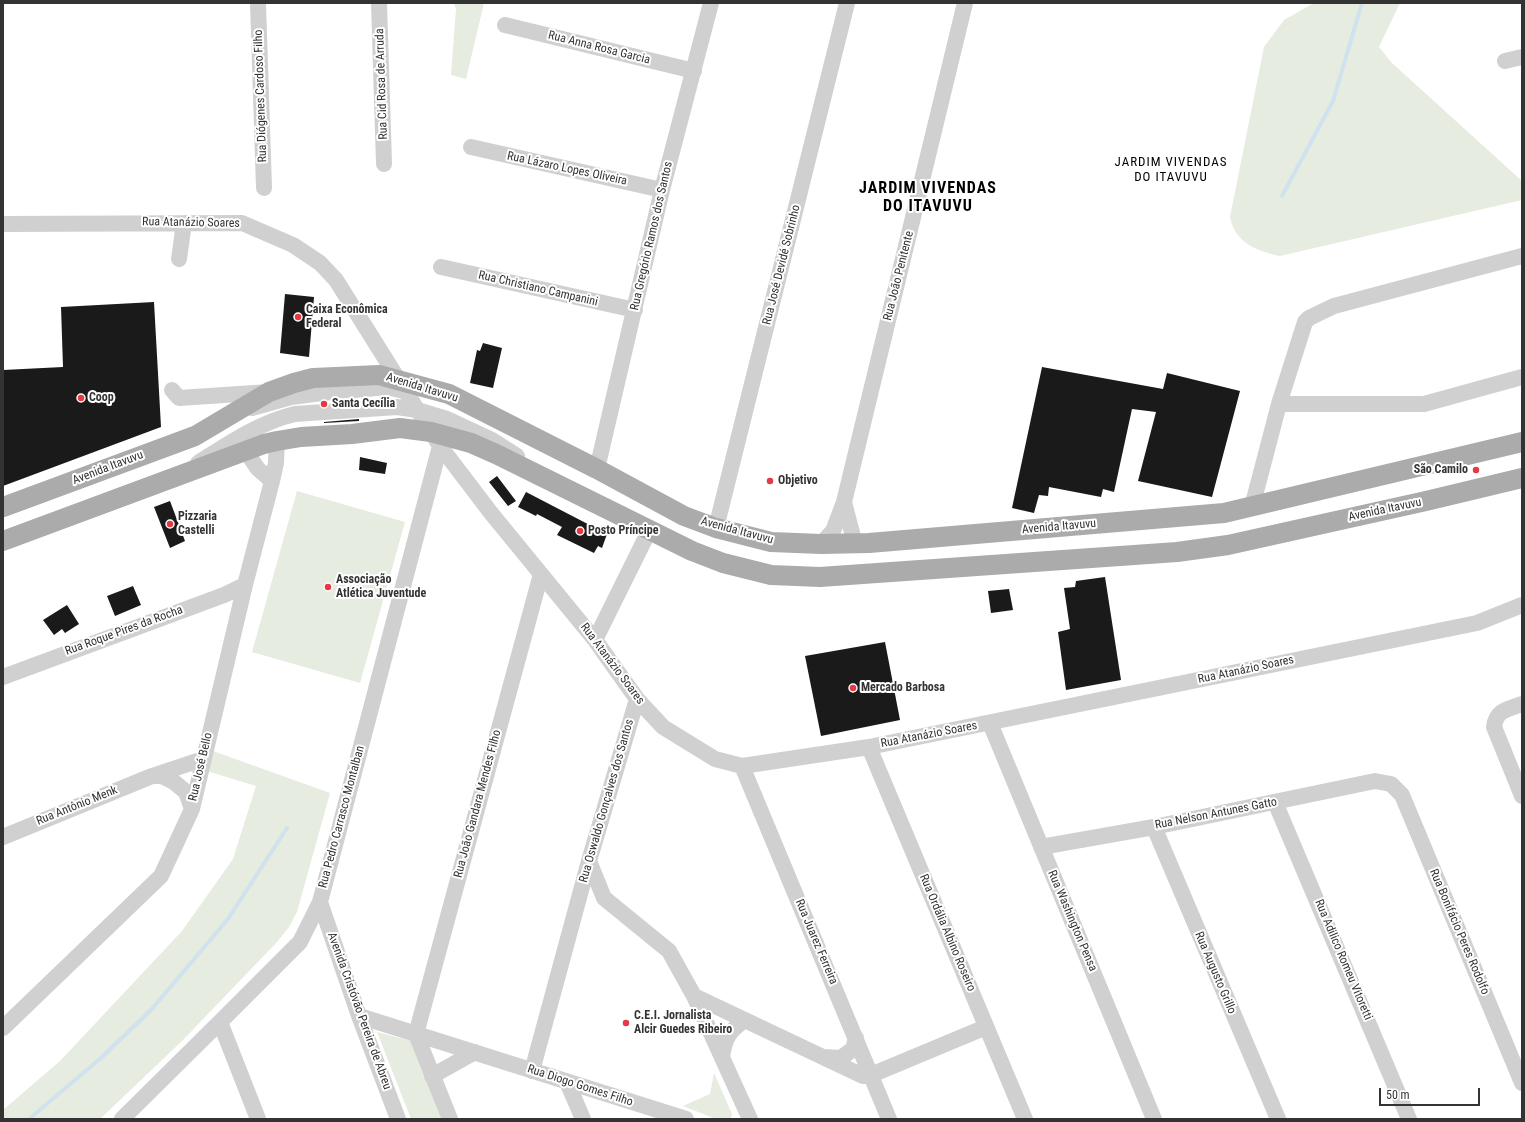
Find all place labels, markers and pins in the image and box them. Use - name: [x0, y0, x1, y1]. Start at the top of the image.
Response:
- place label: Caixa Econômica Federal: [306, 303, 388, 331]
- marker: Caixa Econômica Federal: [293, 312, 303, 322]
- place label: Coop: [89, 391, 114, 405]
- marker: Coop: [76, 393, 86, 403]
- place label: Santa Cecília: [332, 397, 395, 411]
- marker: Santa Cecília: [319, 399, 329, 409]
- place label: São Camilo: [1414, 463, 1468, 477]
- marker: São Camilo: [1471, 465, 1481, 475]
- place label: Objetivo: [778, 474, 818, 488]
- marker: Objetivo: [765, 476, 775, 486]
- place label: Pizzaria Castelli: [178, 510, 217, 538]
- marker: Pizzaria Castelli: [165, 519, 175, 529]
- place label: Posto Príncipe: [588, 524, 658, 538]
- marker: Posto Príncipe: [575, 526, 585, 536]
- place label: Associação Atlética Juventude: [336, 573, 426, 601]
- marker: Associação Atlética Juventude: [323, 582, 333, 592]
- place label: Mercado Barbosa: [861, 681, 945, 695]
- marker: Mercado Barbosa: [848, 683, 858, 693]
- place label: C.E.I. Jornalista Alcir Guedes Ribeiro: [634, 1009, 732, 1037]
- marker: C.E.I. Jornalista Alcir Guedes Ribeiro: [621, 1018, 631, 1028]

